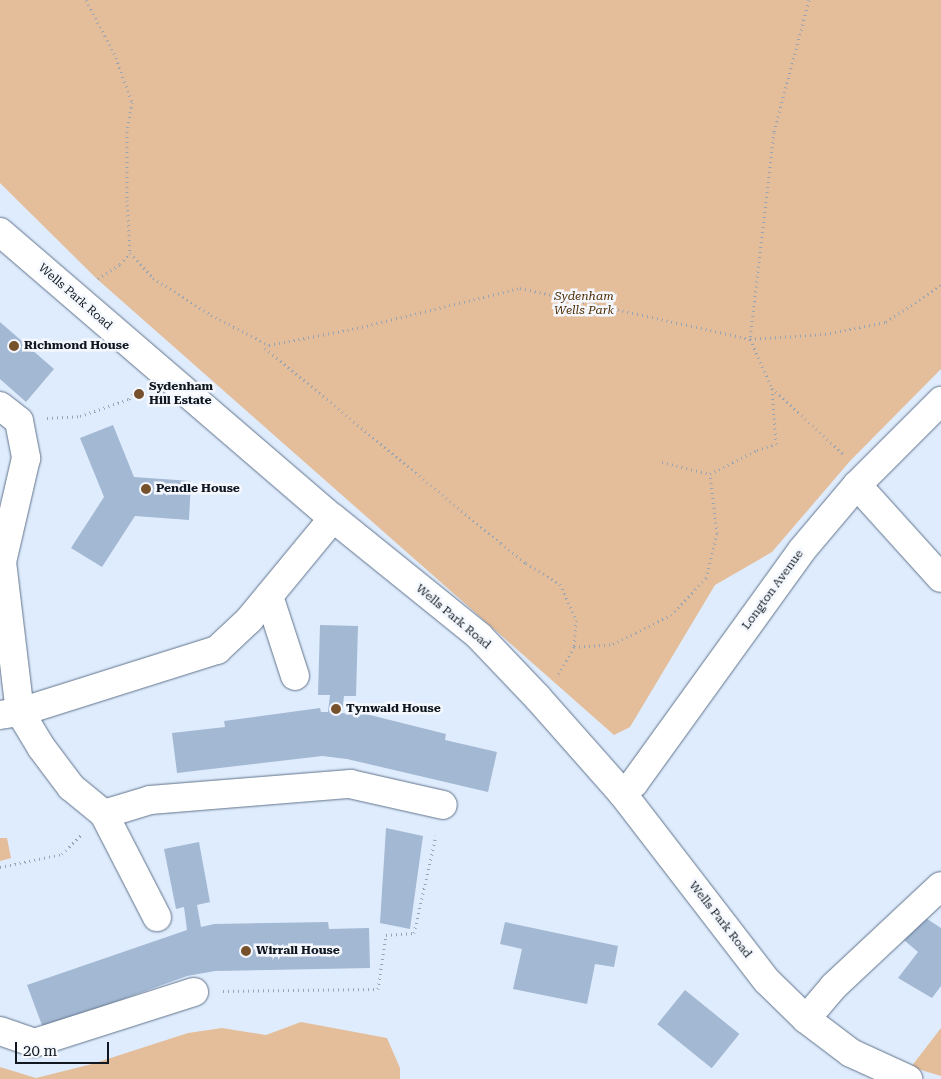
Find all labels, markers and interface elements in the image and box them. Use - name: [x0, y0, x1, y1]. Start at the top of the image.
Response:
- street label: Wells Park Road: [35, 261, 115, 333]
- park label: Sydenham Wells Park: [554, 290, 614, 318]
- place label: Richmond House: [24, 339, 129, 353]
- marker: Richmond House: [8, 340, 20, 352]
- place label: Sydenham Hill Estate: [149, 380, 213, 408]
- marker: Sydenham Hill Estate: [133, 388, 145, 400]
- place label: Pendle House: [156, 482, 240, 496]
- marker: Pendle House: [140, 483, 152, 495]
- street label: Longton Avenue: [739, 547, 807, 633]
- street label: Wells Park Road: [413, 582, 493, 652]
- place label: Tynwald House: [346, 702, 441, 716]
- marker: Tynwald House: [330, 703, 342, 715]
- street label: Wells Park Road: [686, 879, 754, 961]
- place label: Wirrall House: [256, 944, 340, 958]
- marker: Wirrall House: [240, 945, 252, 957]
- scale bar: [18, 1032, 111, 1064]
- text: 20 m: [23, 1042, 57, 1060]

